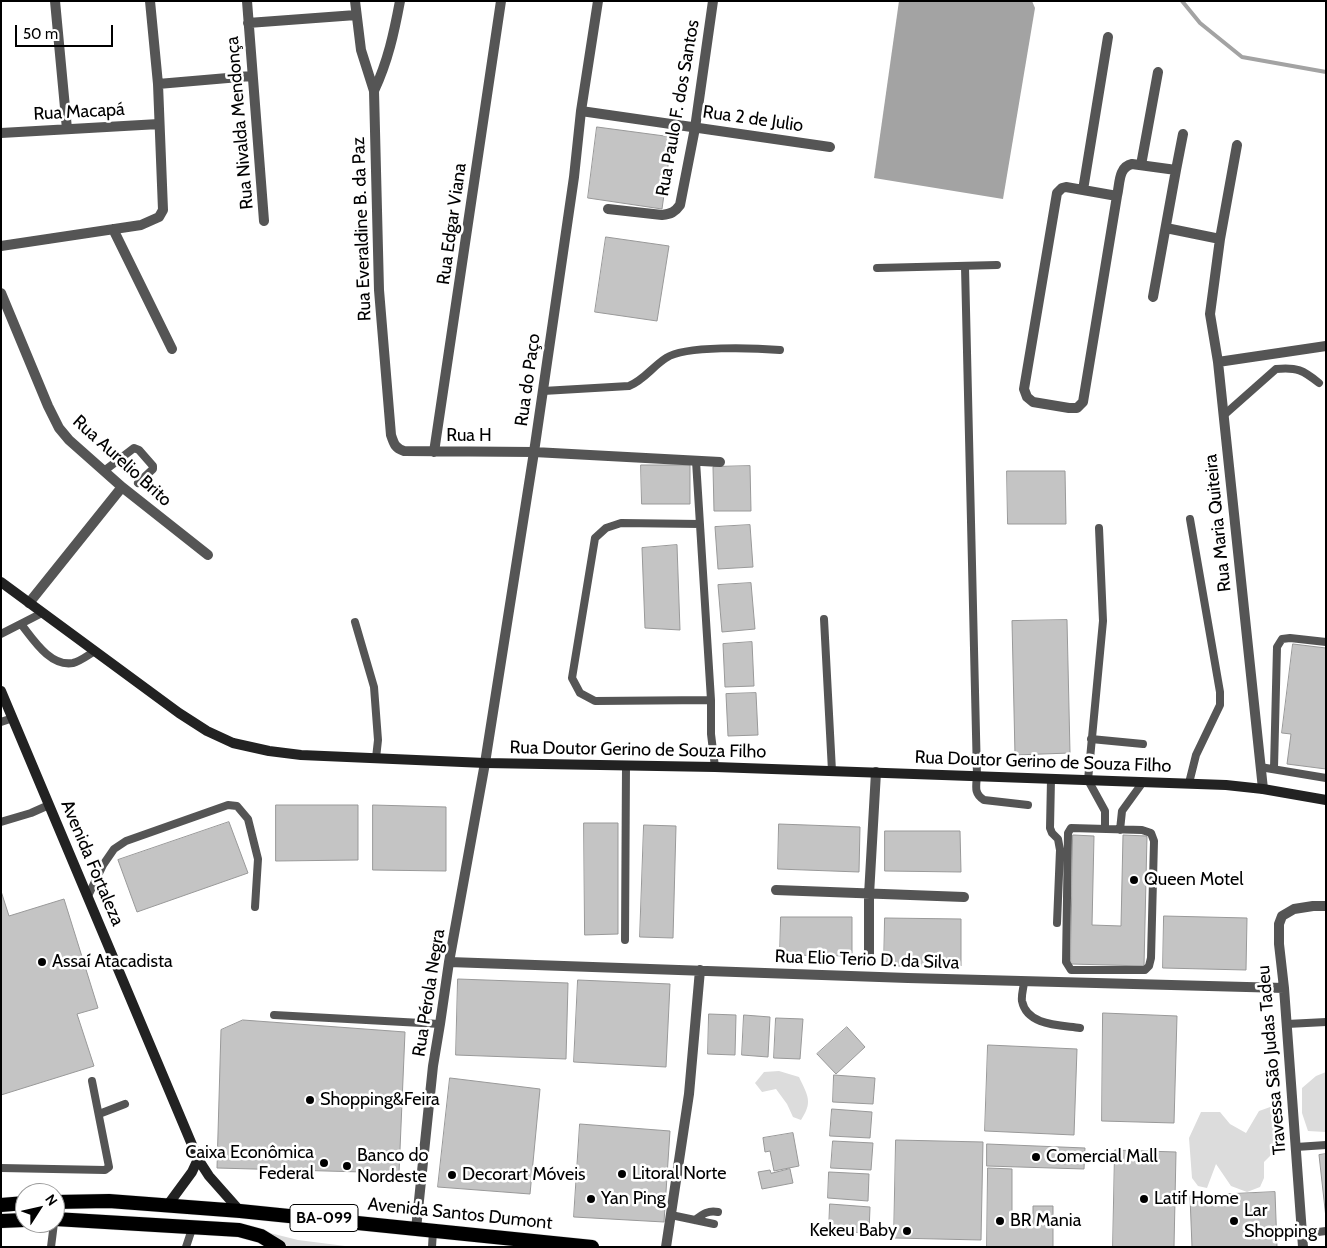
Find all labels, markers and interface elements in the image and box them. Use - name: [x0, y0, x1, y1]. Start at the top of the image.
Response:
- scale bar: [18, 15, 115, 47]
- street label: Rua Paulo F. dos Santos: [652, 18, 704, 198]
- text: 50 m: [23, 25, 58, 43]
- street label: Rua Nivalda Mendonça: [222, 36, 258, 210]
- street label: Rua Macapá: [33, 99, 125, 125]
- street label: Rua 2 de Julio: [701, 101, 805, 137]
- street label: Rua Everaldine B. da Paz: [348, 137, 376, 321]
- street label: Rua Edgar Viana: [433, 162, 471, 286]
- street label: Rua do Paço: [511, 332, 545, 428]
- street label: Rua Aurelio Brito: [68, 411, 176, 511]
- street label: Rua H: [446, 425, 492, 447]
- street label: Rua Maria Quiteira: [1200, 453, 1236, 593]
- street label: Rua Doutor Gerino de Souza Filho: [509, 737, 767, 763]
- street label: Rua Doutor Gerino de Souza Filho: [914, 747, 1172, 777]
- street label: Avenida Fortaleza: [56, 797, 128, 929]
- place label: Queen Motel: [1144, 869, 1243, 891]
- marker: Queen Motel: [1128, 874, 1140, 886]
- street label: Rua Pérola Negra: [408, 928, 450, 1058]
- street label: Rua Elio Terio D. da Silva: [774, 946, 960, 974]
- place label: Assaí Atacadista: [52, 951, 173, 973]
- marker: Assaí Atacadista: [36, 956, 48, 968]
- street label: Travessa São Judas Tadeu: [1253, 964, 1291, 1156]
- place label: Shopping&Feira: [320, 1089, 440, 1111]
- marker: Shopping&Feira: [304, 1094, 316, 1106]
- place label: Caixa Econômica Federal: [185, 1142, 314, 1184]
- place label: Banco do Nordeste: [357, 1145, 428, 1188]
- place label: Comercial Mall: [1046, 1146, 1158, 1168]
- marker: Comercial Mall: [1030, 1151, 1042, 1163]
- marker: Caixa Econômica Federal: [318, 1157, 330, 1169]
- marker: Banco do Nordeste: [341, 1160, 353, 1172]
- place label: Litoral Norte: [632, 1163, 726, 1185]
- place label: Decorart Móveis: [462, 1164, 585, 1186]
- marker: Litoral Norte: [616, 1168, 628, 1180]
- marker: Decorart Móveis: [446, 1169, 458, 1181]
- north arrow: [15, 1183, 65, 1233]
- place label: Yan Ping: [601, 1188, 666, 1210]
- place label: Latif Home: [1154, 1188, 1239, 1210]
- text: N: [41, 1191, 62, 1209]
- marker: Yan Ping: [585, 1193, 597, 1205]
- marker: Latif Home: [1138, 1193, 1150, 1205]
- street label: Avenida Santos Dumont: [367, 1194, 553, 1234]
- place label: Lar Shopping: [1244, 1200, 1317, 1242]
- road number: BA-099: [290, 1204, 358, 1232]
- place label: BR Mania: [1010, 1210, 1081, 1232]
- marker: BR Mania: [994, 1215, 1006, 1227]
- marker: Lar Shopping: [1228, 1215, 1240, 1227]
- place label: Kekeu Baby: [810, 1220, 897, 1242]
- marker: Kekeu Baby: [901, 1225, 913, 1237]

